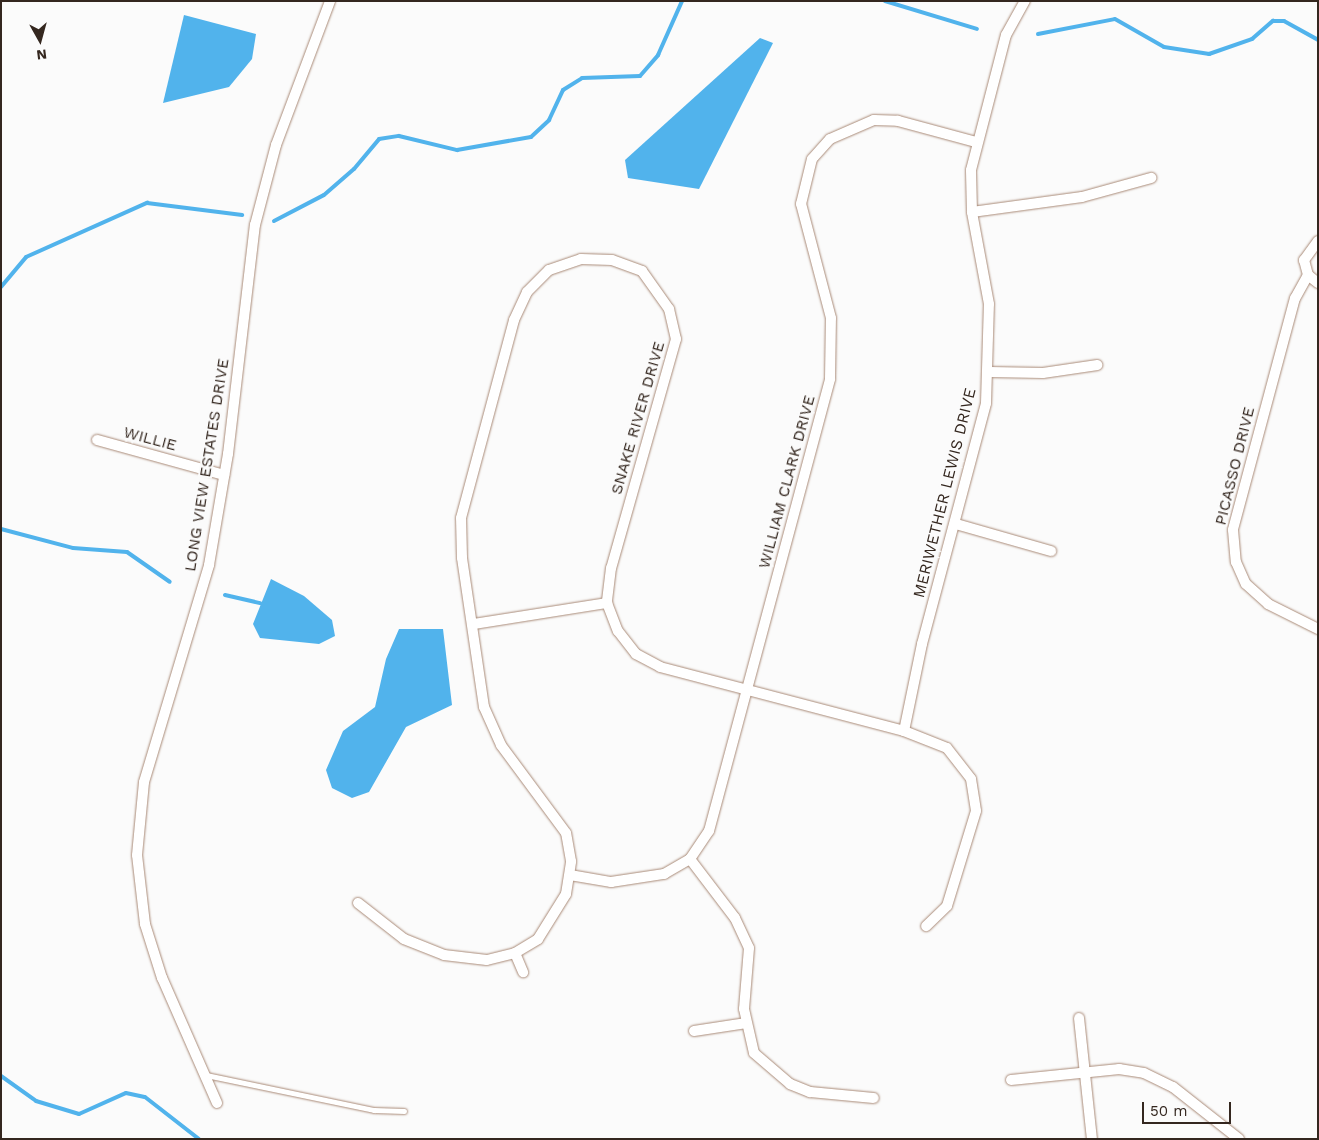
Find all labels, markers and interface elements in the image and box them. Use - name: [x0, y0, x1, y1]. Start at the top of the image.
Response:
- north arrow: [15, 15, 65, 65]
- text: N: [36, 46, 48, 63]
- street label: SNAKE RIVER DRIVE: [607, 339, 669, 497]
- street label: LONG VIEW ESTATES DRIVE: [181, 357, 233, 573]
- street label: MERIWETHER LEWIS DRIVE: [910, 386, 980, 600]
- street label: WILLIAM CLARK DRIVE: [755, 393, 819, 571]
- street label: PICASSO DRIVE: [1211, 405, 1259, 527]
- street label: WILLIE: [121, 423, 179, 455]
- scale bar: [1144, 1092, 1233, 1124]
- text: 50 m: [1150, 1102, 1187, 1120]

